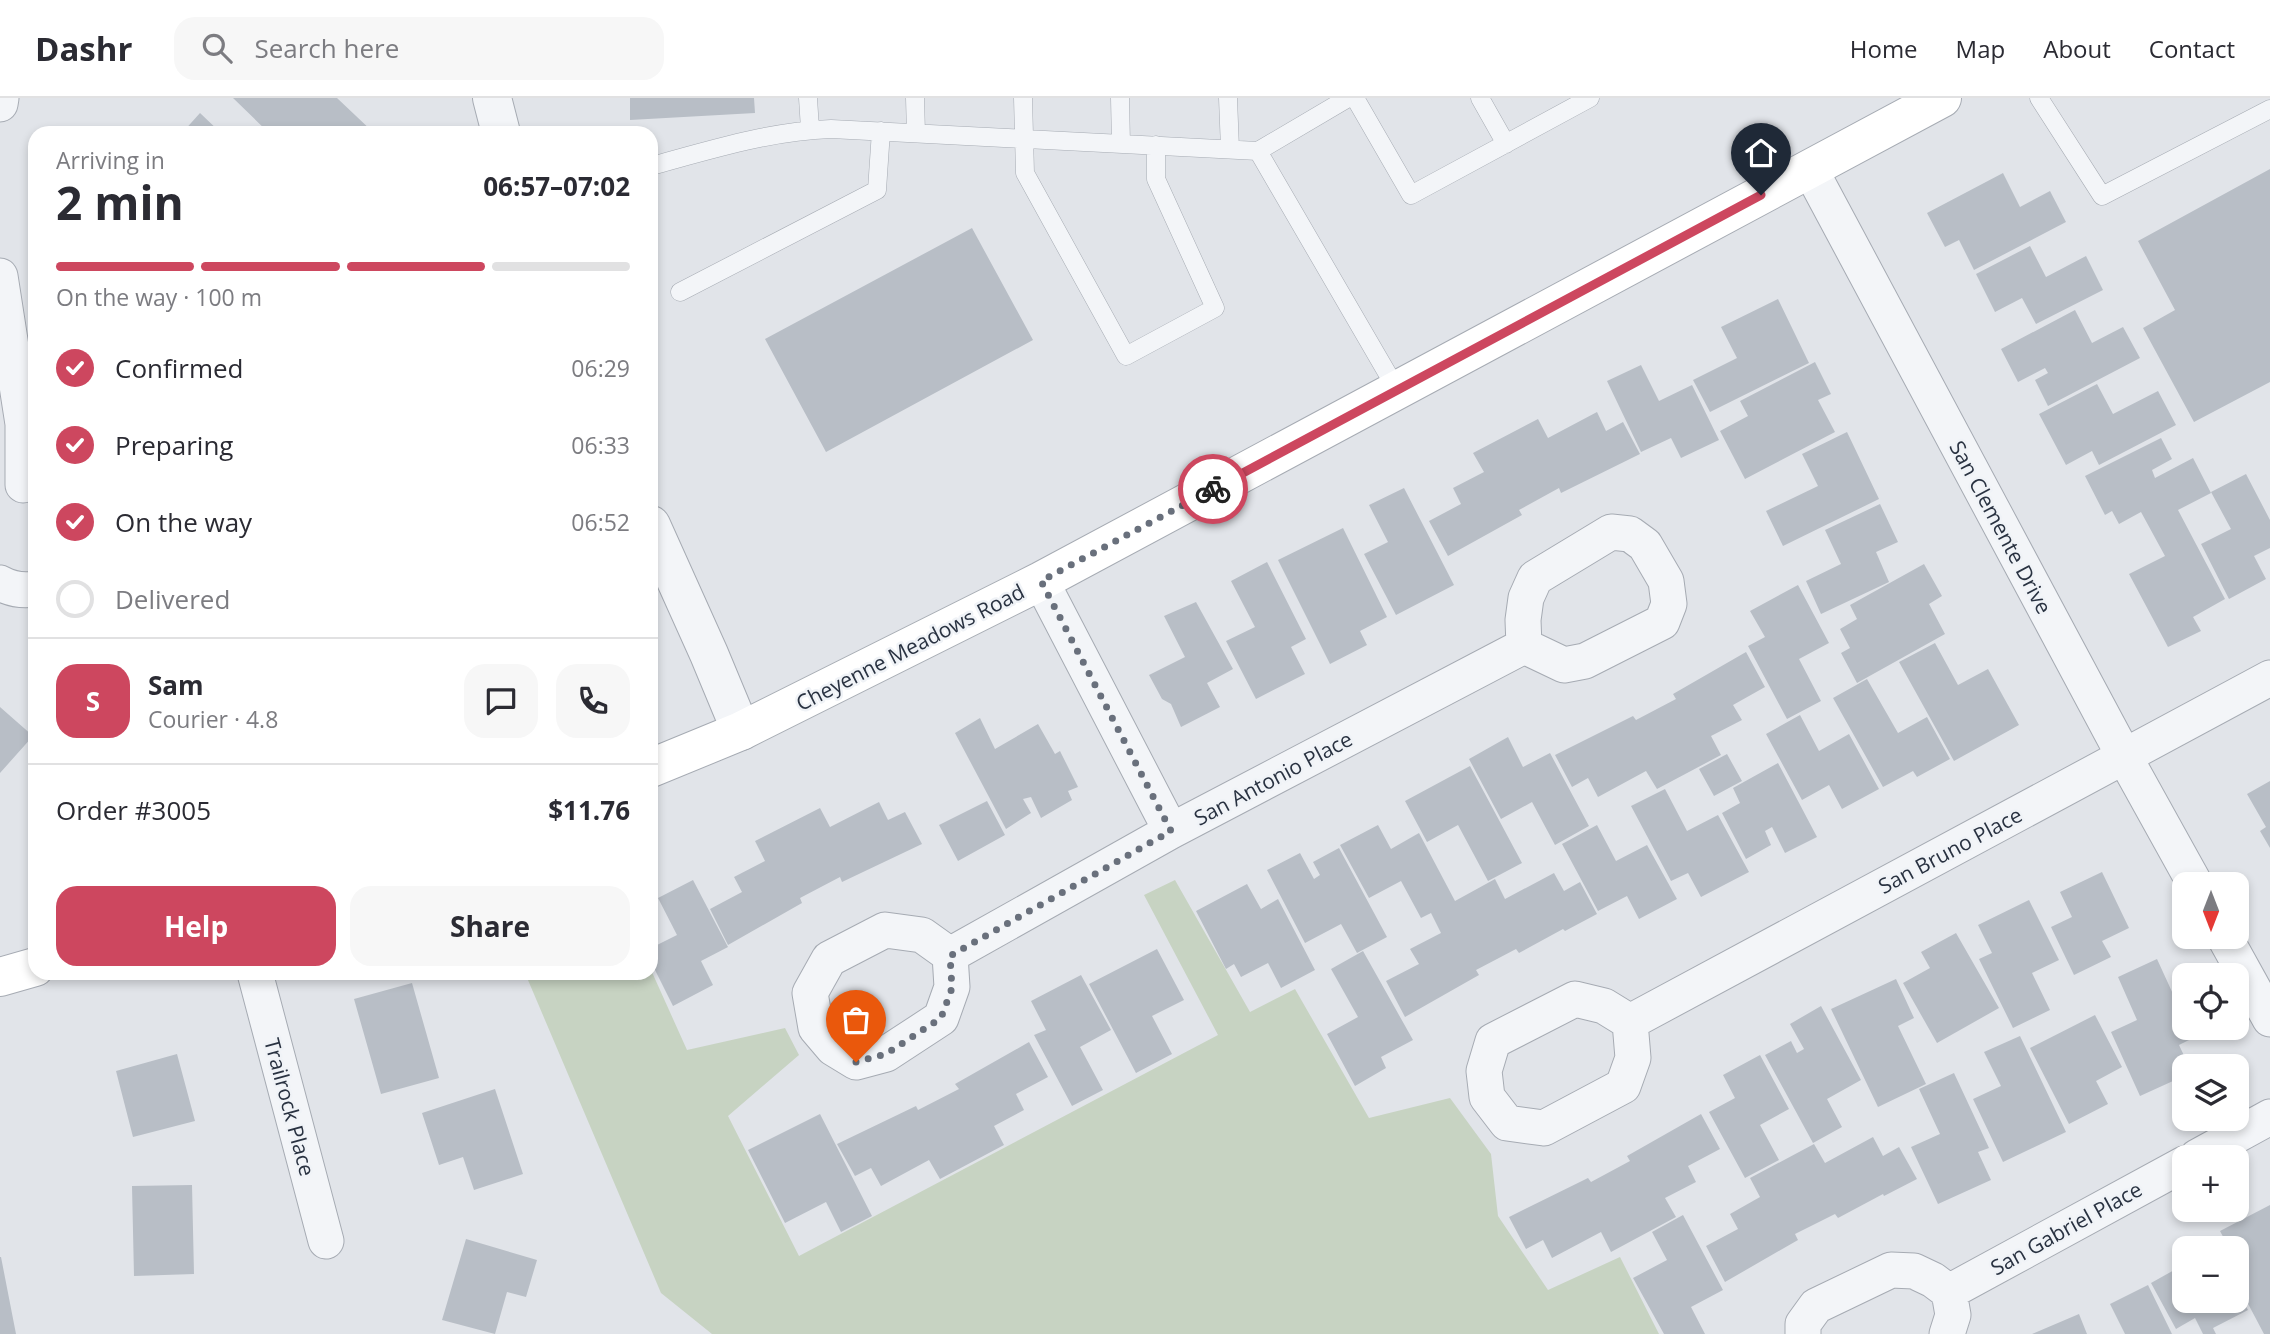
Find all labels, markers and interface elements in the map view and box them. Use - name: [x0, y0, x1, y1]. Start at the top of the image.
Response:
- search box: [174, 17, 664, 80]
- text: Dashr: [35, 26, 132, 71]
- icon: search: [198, 29, 236, 67]
- text: Search here: [254, 30, 399, 66]
- text: Home: [1850, 32, 1918, 65]
- text: Map: [1956, 32, 2005, 65]
- text: About: [2043, 32, 2111, 65]
- text: Contact: [2149, 32, 2235, 65]
- pin: [1731, 123, 1791, 195]
- icon: home: [1742, 134, 1780, 172]
- text: Arriving in: [56, 144, 165, 176]
- text: 06:57–07:02: [483, 168, 630, 204]
- text: 2 min: [56, 171, 184, 233]
- text: On the way · 100 m: [56, 281, 262, 313]
- icon: check: [56, 349, 94, 387]
- text: Confirmed: [115, 350, 243, 386]
- text: 06:29: [571, 352, 630, 384]
- icon: check: [56, 426, 94, 464]
- text: Preparing: [115, 427, 233, 463]
- text: 06:33: [571, 429, 630, 461]
- street label: San Clemente Drive: [1944, 436, 2058, 618]
- courier: [1178, 454, 1248, 524]
- icon: bike: [1194, 470, 1232, 508]
- icon: check: [56, 503, 94, 541]
- text: On the way: [115, 504, 252, 540]
- text: 06:52: [571, 506, 630, 538]
- street label: Cheyenne Meadows Road: [791, 577, 1029, 717]
- text: Delivered: [115, 581, 230, 617]
- button: chat: [464, 664, 538, 738]
- button: phone: [556, 664, 630, 738]
- text: Sam: [148, 667, 204, 703]
- text: S: [86, 683, 100, 719]
- text: Courier · 4.8: [148, 703, 278, 735]
- street label: San Antonio Place: [1189, 724, 1357, 832]
- text: Order #3005: [56, 792, 211, 828]
- text: $11.76: [548, 792, 630, 828]
- street label: San Bruno Place: [1873, 800, 2027, 900]
- north arrow: [2172, 872, 2249, 948]
- map controls: [2172, 872, 2249, 1313]
- button: Help: [56, 886, 336, 966]
- button: Share: [350, 886, 630, 966]
- button: locate: [2172, 963, 2249, 1040]
- pin: [826, 990, 886, 1062]
- icon: bag: [837, 1001, 875, 1039]
- street label: Trailrock Place: [258, 1035, 322, 1179]
- button: layers: [2172, 1054, 2249, 1131]
- button: +: [2172, 1145, 2249, 1222]
- street label: San Gabriel Place: [1985, 1175, 2147, 1281]
- button: −: [2172, 1236, 2249, 1313]

